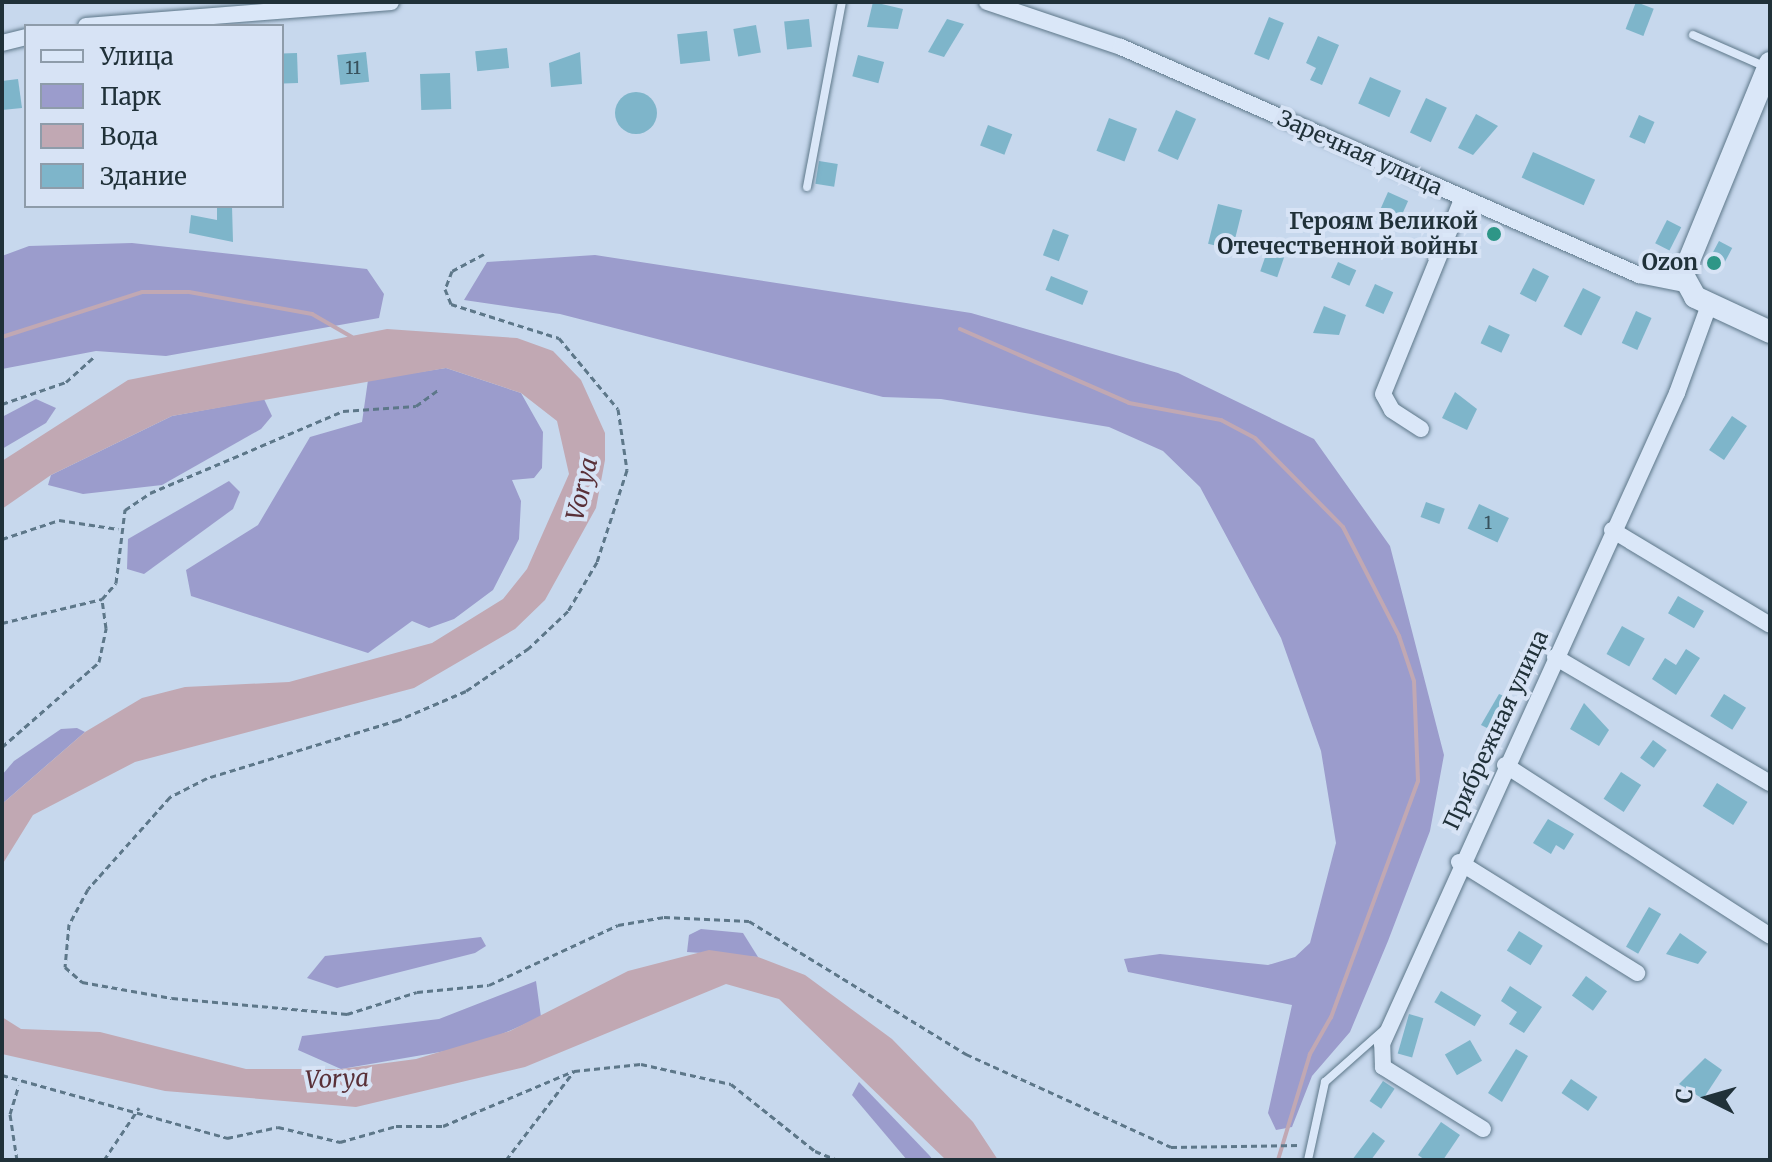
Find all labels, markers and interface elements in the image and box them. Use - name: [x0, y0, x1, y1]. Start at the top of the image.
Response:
- legend: [24, 24, 284, 208]
- text: Улица: [100, 41, 174, 72]
- house number: 11: [345, 57, 361, 79]
- text: Парк: [100, 81, 161, 112]
- street label: Заречная улица: [1274, 105, 1446, 201]
- text: Вода: [100, 121, 158, 152]
- text: Здание: [100, 161, 187, 192]
- place label: Героям Великой Отечественной войны: [1217, 208, 1478, 260]
- marker: Героям Великой Отечественной войны: [1485, 225, 1503, 243]
- place label: Ozon: [1642, 250, 1698, 276]
- marker: Ozon: [1705, 254, 1723, 272]
- water label: Vorya: [560, 454, 604, 524]
- house number: 1: [1484, 512, 1492, 534]
- street label: Прибрежная улица: [1438, 626, 1554, 834]
- north arrow: [1668, 1058, 1748, 1138]
- water label: Vorya: [305, 1063, 369, 1095]
- text: С: [1670, 1087, 1699, 1104]

